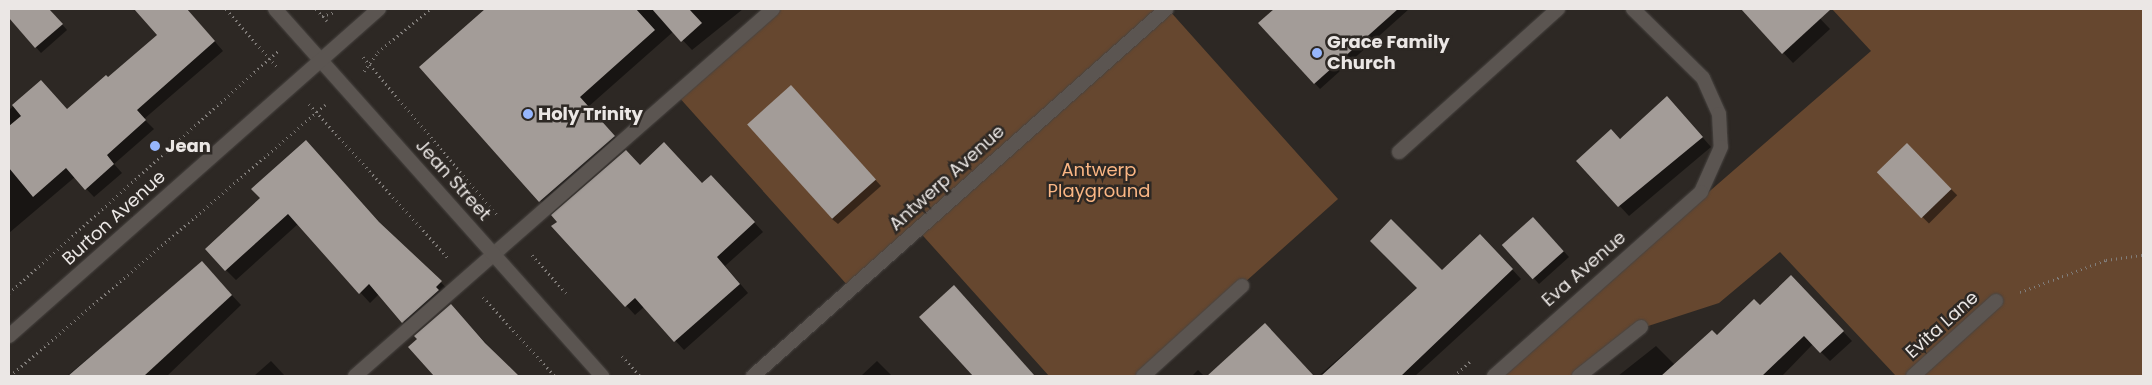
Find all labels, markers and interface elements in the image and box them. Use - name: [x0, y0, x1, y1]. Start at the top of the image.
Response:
- place label: Grace Family Church: [1327, 32, 1450, 74]
- marker: Grace Family Church: [1311, 47, 1323, 59]
- place label: Holy Trinity: [538, 103, 643, 125]
- marker: Holy Trinity: [522, 108, 534, 120]
- street label: Antwerp Avenue: [885, 121, 1009, 235]
- place label: Jean: [165, 135, 211, 157]
- street label: Jean Street: [411, 135, 495, 225]
- marker: Jean: [149, 140, 161, 152]
- park label: Antwerp Playground: [1048, 160, 1150, 202]
- street label: Burton Avenue: [58, 166, 170, 270]
- street label: Eva Avenue: [1538, 227, 1630, 311]
- street label: Evita Lane: [1901, 287, 1983, 363]

